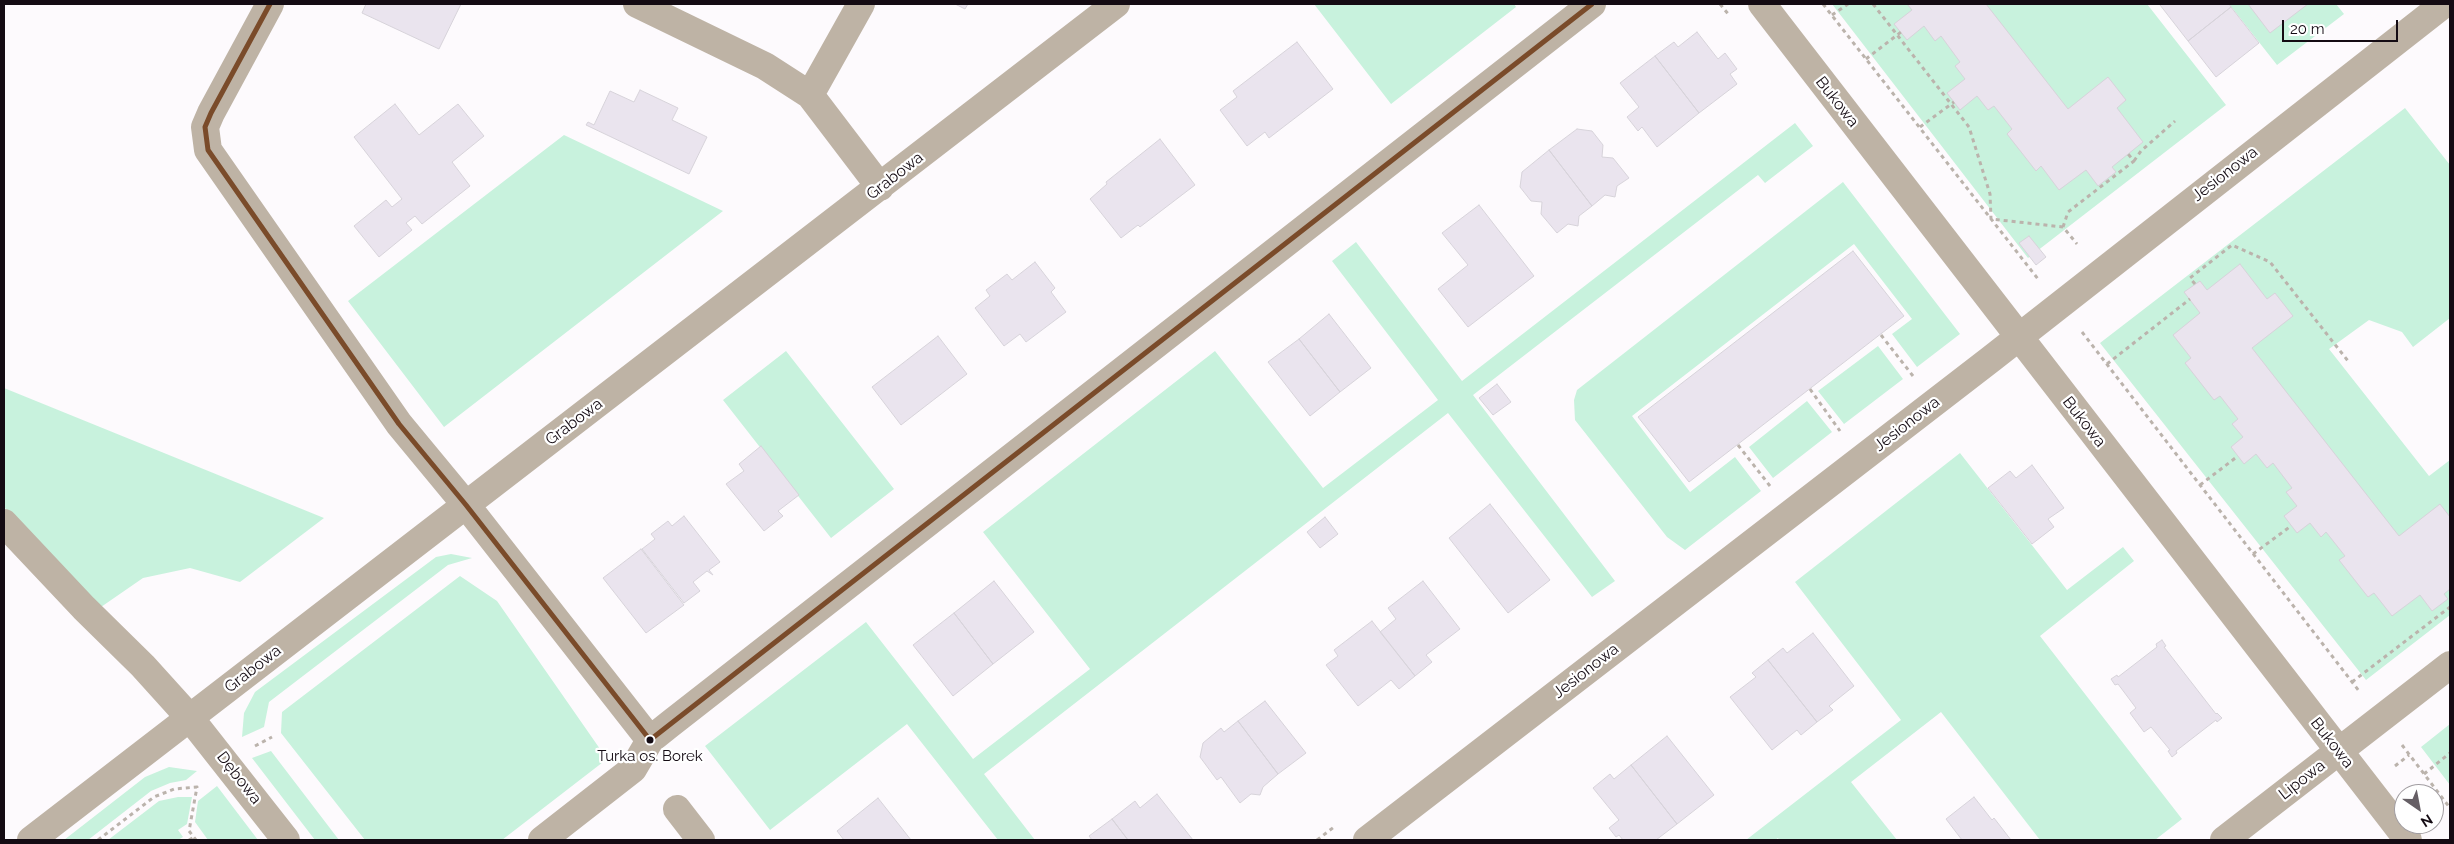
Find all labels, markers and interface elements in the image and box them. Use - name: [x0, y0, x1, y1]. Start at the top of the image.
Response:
- scale bar: [2284, 10, 2400, 42]
- text: 20 m: [2290, 20, 2325, 38]
- street label: Bukowa: [1811, 73, 1863, 131]
- street label: Jesionowa: [2188, 142, 2262, 206]
- street label: Grabowa: [863, 148, 927, 204]
- street label: Jesionowa: [1870, 392, 1944, 456]
- street label: Bukowa: [2058, 393, 2110, 451]
- street label: Grabowa: [542, 394, 606, 450]
- street label: Jesionowa: [1549, 639, 1623, 703]
- street label: Grabowa: [221, 641, 285, 697]
- street label: Bukowa: [2306, 714, 2358, 772]
- marker: Turka os. Borek: [645, 735, 655, 745]
- place label: Turka os. Borek: [597, 747, 703, 765]
- street label: Dębowa: [213, 748, 265, 808]
- street label: Lipowa: [2275, 756, 2329, 804]
- north arrow: [2394, 784, 2444, 834]
- text: N: [2418, 811, 2435, 830]

